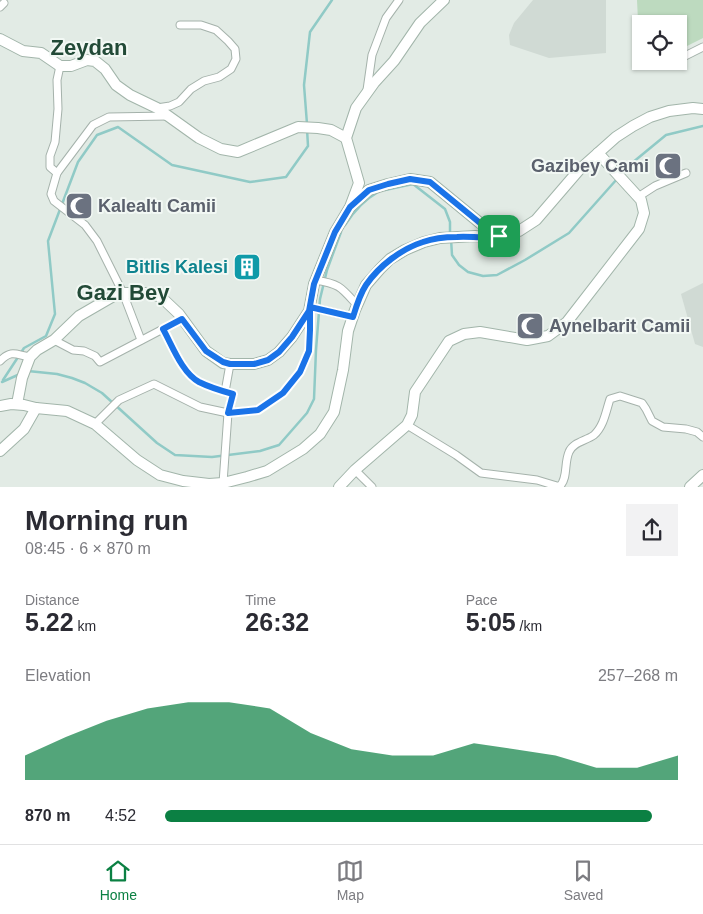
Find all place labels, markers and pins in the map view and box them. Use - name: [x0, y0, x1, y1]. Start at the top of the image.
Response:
- mosque icon: Gazibey Cami: [653, 151, 683, 181]
- place label: Gazibey Cami: [531, 156, 649, 176]
- mosque icon: Kalealtı Camii: [64, 191, 94, 221]
- place label: Kalealtı Camii: [98, 196, 216, 216]
- pin: [478, 215, 520, 257]
- building icon: Bitlis Kalesi: [232, 252, 262, 282]
- place label: Bitlis Kalesi: [126, 257, 228, 277]
- mosque icon: Aynelbarit Camii: [515, 311, 545, 341]
- place label: Aynelbarit Camii: [549, 316, 690, 336]

